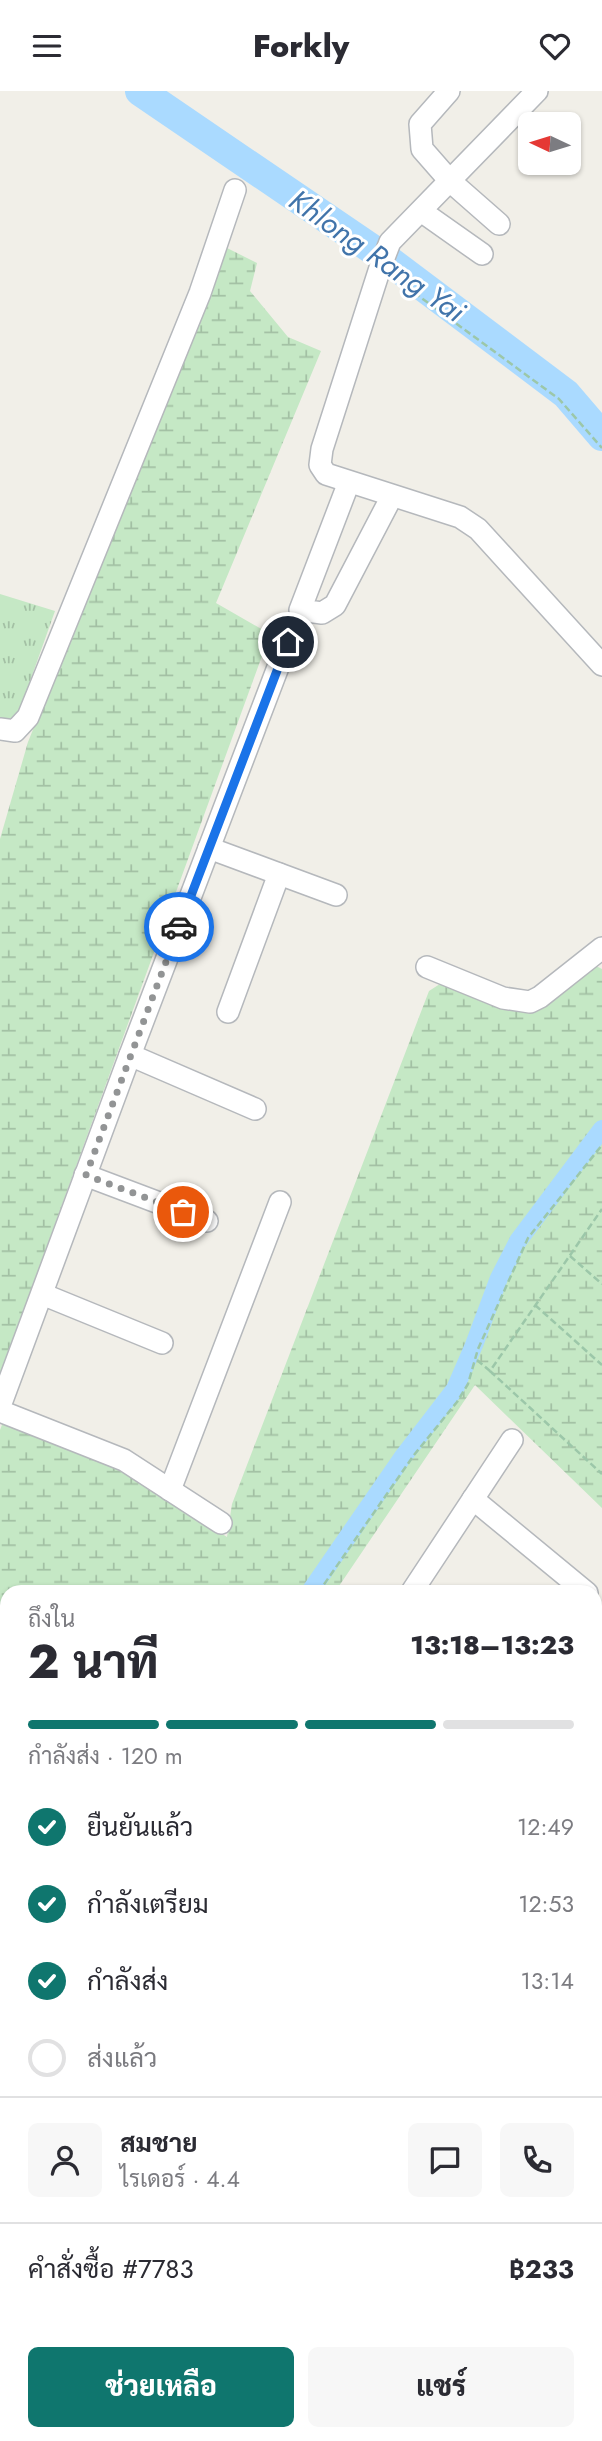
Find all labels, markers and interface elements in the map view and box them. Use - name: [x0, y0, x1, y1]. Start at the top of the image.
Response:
- text: Forkly: [253, 23, 349, 69]
- icon: menu: [28, 27, 66, 65]
- icon: heart: [536, 27, 574, 65]
- north arrow: [518, 112, 581, 175]
- map controls: [518, 112, 581, 175]
- water label: Khlong Rang Yai: [280, 179, 475, 333]
- pin: [258, 612, 318, 672]
- icon: home: [269, 623, 307, 661]
- courier: [144, 892, 214, 962]
- icon: car: [160, 908, 198, 946]
- pin: [153, 1182, 213, 1242]
- icon: bag: [164, 1193, 202, 1231]
- text: ถึงใน: [28, 1602, 75, 1636]
- text: 13:18–13:23: [410, 1626, 574, 1664]
- text: 2 นาที: [28, 1629, 159, 1695]
- text: กำลังส่ง · 120 m: [28, 1739, 183, 1773]
- icon: check: [28, 1808, 66, 1846]
- text: ยืนยันแล้ว: [87, 1808, 193, 1846]
- text: 12:49: [517, 1810, 574, 1844]
- icon: check: [28, 1885, 66, 1923]
- text: กำลังเตรียม: [87, 1885, 209, 1923]
- text: 12:53: [518, 1887, 574, 1921]
- icon: check: [28, 1962, 66, 2000]
- text: กำลังส่ง: [87, 1962, 168, 2000]
- text: 13:14: [520, 1964, 574, 1998]
- text: ส่งแล้ว: [87, 2039, 157, 2077]
- button: person: [28, 2123, 102, 2197]
- button: chat: [408, 2123, 482, 2197]
- button: phone: [500, 2123, 574, 2197]
- text: สมชาย: [120, 2124, 197, 2162]
- text: ไรเดอร์ · 4.4: [120, 2162, 240, 2196]
- text: คำสั่งซื้อ #7783: [28, 2250, 194, 2288]
- text: ฿233: [509, 2250, 574, 2288]
- button: ช่วยเหลือ: [28, 2347, 294, 2427]
- button: แชร์: [308, 2347, 574, 2427]

